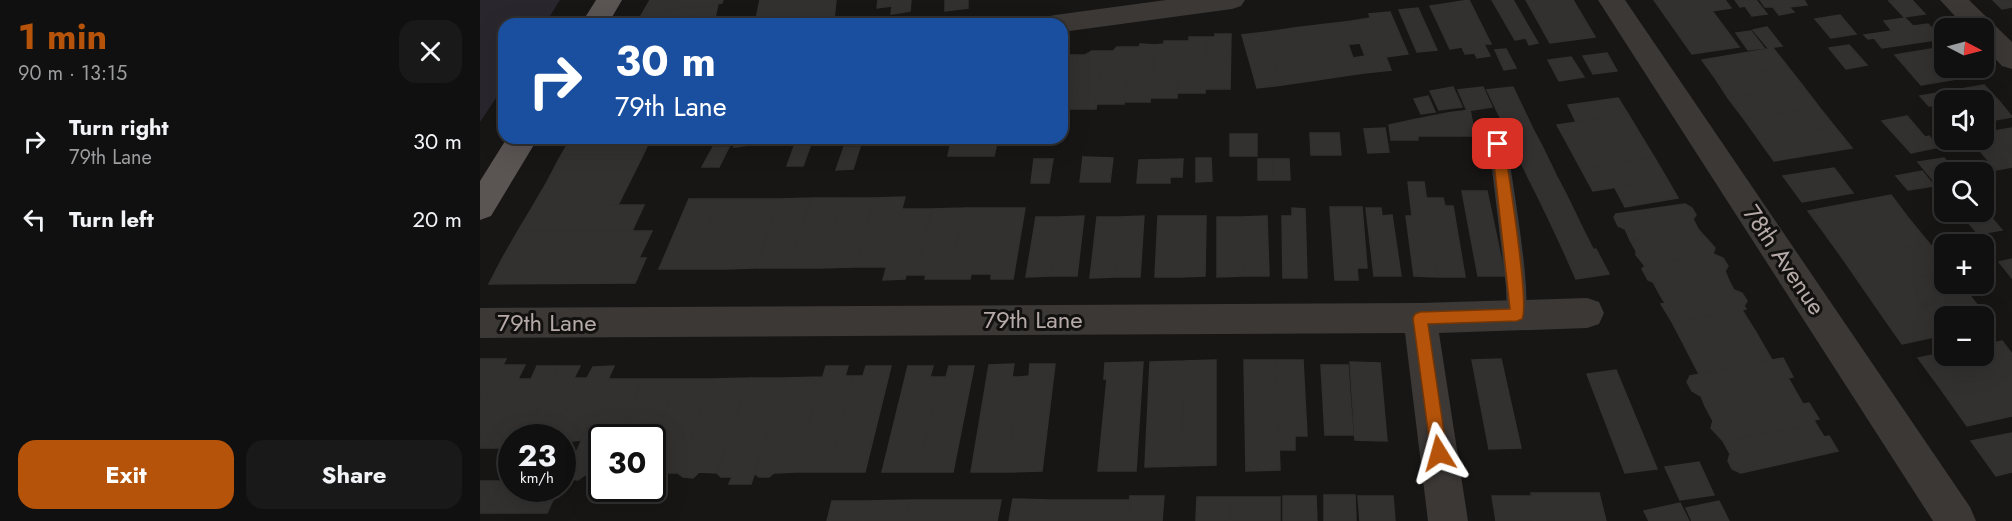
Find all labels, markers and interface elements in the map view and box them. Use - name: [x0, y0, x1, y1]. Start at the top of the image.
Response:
- text: 1 min: [18, 10, 107, 62]
- north arrow: [1934, 18, 1994, 78]
- map controls: [1934, 18, 1994, 366]
- button: close: [399, 20, 462, 83]
- text: 30 m: [615, 31, 716, 92]
- icon: right: [516, 42, 594, 120]
- text: 90 m · 13:15: [18, 59, 127, 88]
- text: 79th Lane: [615, 87, 727, 126]
- button: sound: [1934, 90, 1994, 150]
- text: Turn right: [69, 111, 169, 143]
- pin: [1472, 118, 1523, 169]
- icon: right: [18, 125, 51, 158]
- text: 30 m: [413, 125, 462, 157]
- icon: arrive: [1481, 127, 1514, 160]
- text: 79th Lane: [69, 143, 152, 172]
- button: search: [1934, 162, 1994, 222]
- street label: 78th Avenue: [1735, 198, 1834, 322]
- icon: left: [18, 203, 51, 236]
- text: Turn left: [69, 203, 154, 235]
- text: 20 m: [413, 203, 462, 235]
- button: +: [1934, 234, 1994, 294]
- street label: 79th Lane: [983, 302, 1083, 337]
- street label: 79th Lane: [497, 305, 597, 340]
- button: −: [1934, 306, 1994, 366]
- position arrow: [1407, 421, 1471, 485]
- speed limit sign: 30: [588, 424, 666, 502]
- text: 23: [518, 434, 556, 477]
- button: Exit: [18, 440, 234, 509]
- button: Share: [246, 440, 462, 509]
- text: km/h: [520, 467, 554, 489]

